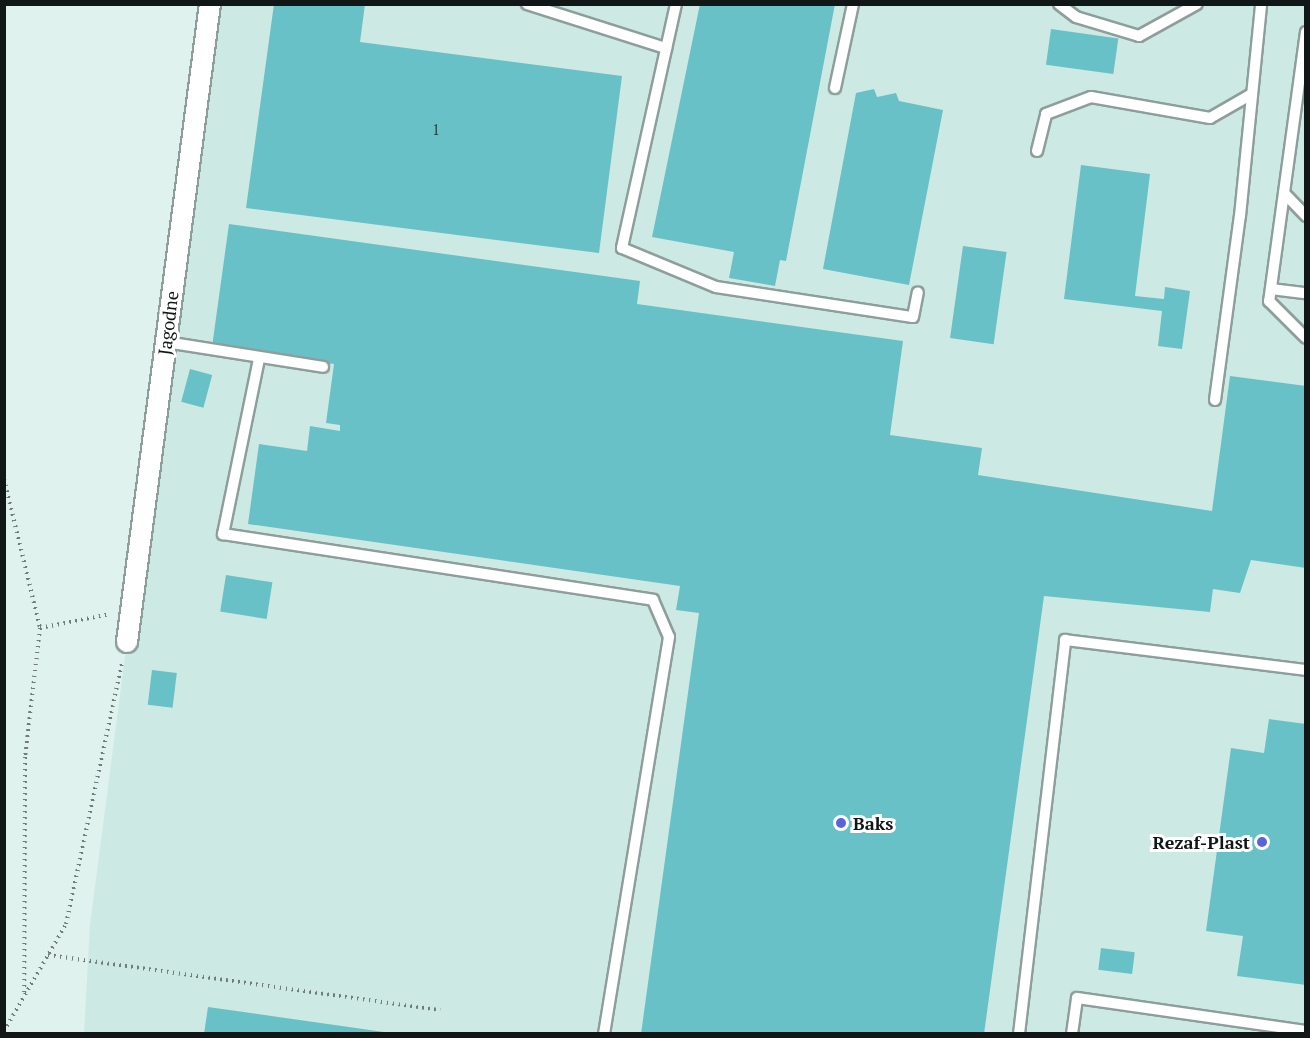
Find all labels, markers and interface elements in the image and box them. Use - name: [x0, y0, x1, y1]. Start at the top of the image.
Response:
- house number: 1: [432, 121, 440, 139]
- street label: Jagodne: [153, 290, 183, 356]
- place label: Baks: [853, 812, 893, 834]
- marker: Baks: [834, 816, 848, 830]
- place label: Rezaf-Plast: [1153, 831, 1250, 853]
- marker: Rezaf-Plast: [1255, 835, 1269, 849]

